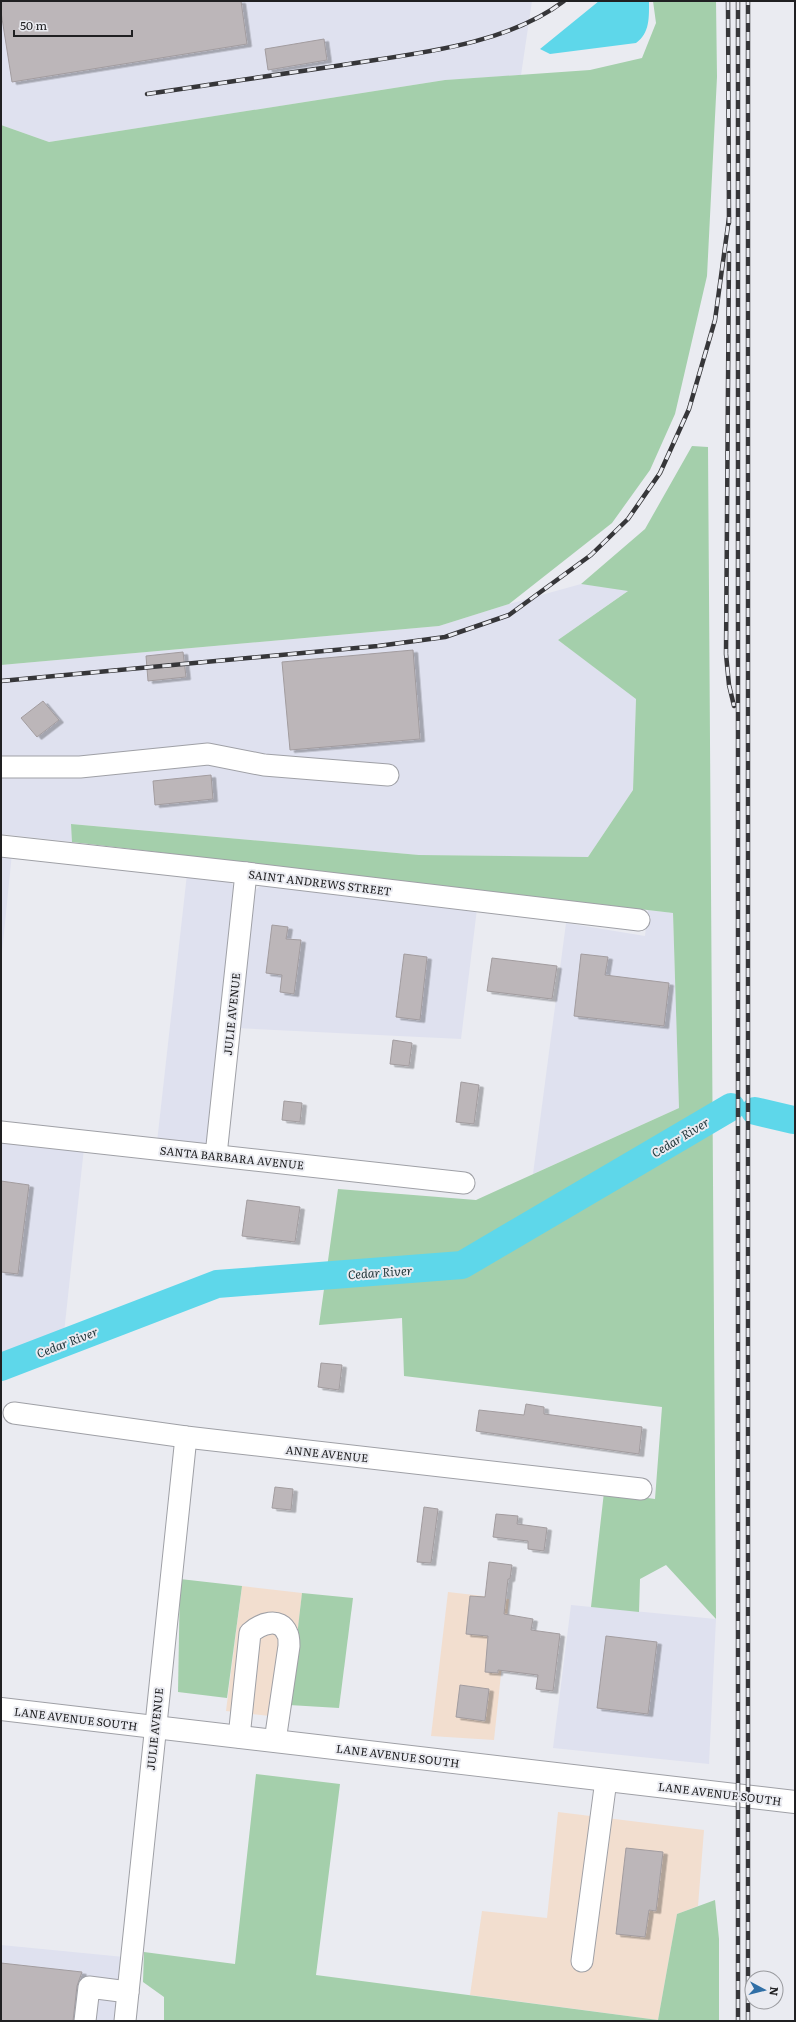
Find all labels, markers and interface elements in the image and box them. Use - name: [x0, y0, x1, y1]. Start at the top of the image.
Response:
- scale bar: [14, 12, 132, 38]
- text: 50 m: [20, 16, 47, 34]
- street label: SAINT ANDREWS STREET: [248, 865, 392, 899]
- street label: JULIE AVENUE: [219, 972, 243, 1056]
- water label: Cedar River: [648, 1112, 713, 1161]
- street label: SANTA BARBARA AVENUE: [159, 1141, 305, 1173]
- water label: Cedar River: [347, 1261, 413, 1283]
- water label: Cedar River: [34, 1322, 101, 1362]
- street label: ANNE AVENUE: [285, 1441, 369, 1465]
- street label: JULIE AVENUE: [142, 1687, 166, 1771]
- street label: LANE AVENUE SOUTH: [13, 1703, 139, 1733]
- street label: LANE AVENUE SOUTH: [335, 1740, 461, 1770]
- street label: LANE AVENUE SOUTH: [657, 1778, 783, 1808]
- north arrow: [744, 1970, 784, 2010]
- text: N: [766, 1986, 783, 1997]

